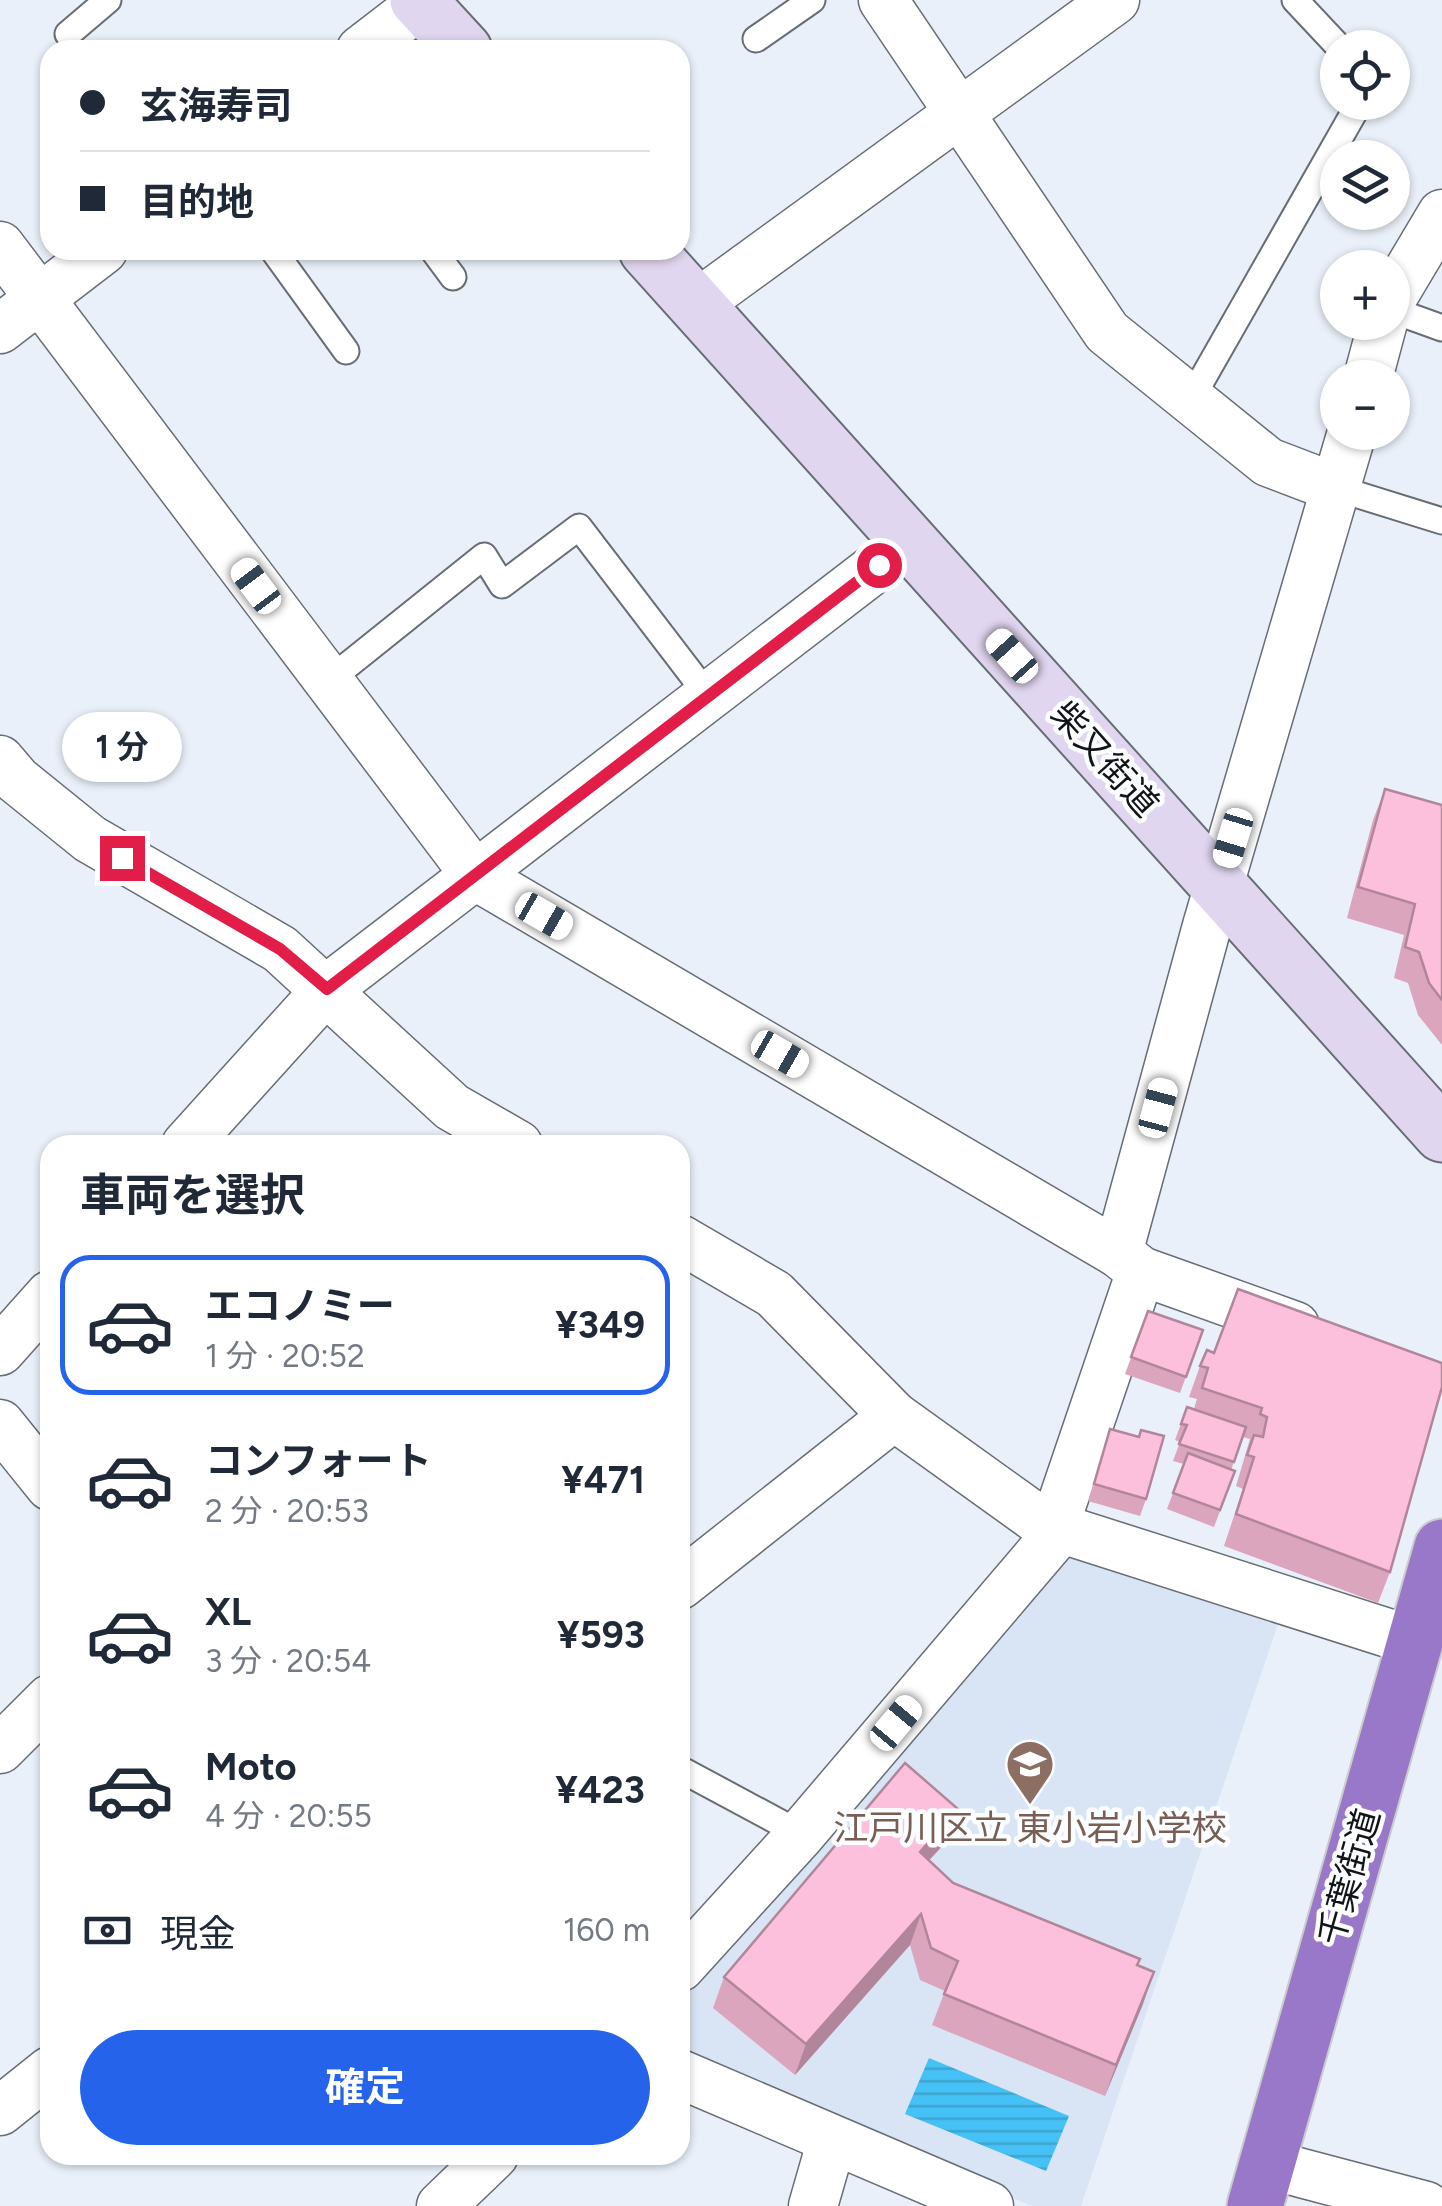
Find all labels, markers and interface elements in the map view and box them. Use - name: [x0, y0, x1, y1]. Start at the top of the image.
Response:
- map controls: [1320, 30, 1410, 450]
- button: locate: [1320, 30, 1410, 120]
- text: 玄海寿司: [140, 83, 292, 129]
- button: layers: [1320, 140, 1410, 230]
- text: 目的地: [140, 179, 254, 225]
- button: +: [1320, 250, 1410, 340]
- button: −: [1320, 360, 1410, 450]
- route start: [857, 543, 902, 588]
- car: [226, 553, 286, 619]
- car: [981, 624, 1043, 688]
- street label: 柴又街道: [1043, 693, 1167, 825]
- callout: 1 分: [62, 713, 182, 783]
- text: 1 分: [95, 728, 149, 766]
- car: [1210, 805, 1256, 871]
- route end: [100, 836, 145, 881]
- car: [511, 888, 577, 944]
- car: [747, 1026, 813, 1082]
- car: [1136, 1075, 1180, 1141]
- text: 車両を選択: [80, 1168, 305, 1222]
- icon: car: [85, 1280, 175, 1370]
- text: エコノミー: [205, 1283, 395, 1329]
- text: ¥349: [555, 1302, 645, 1348]
- text: 1 分 · 20:52: [205, 1337, 365, 1375]
- icon: car: [85, 1435, 175, 1525]
- text: コンフォート: [205, 1438, 432, 1484]
- text: ¥471: [561, 1457, 645, 1503]
- text: 2 分 · 20:53: [205, 1492, 369, 1530]
- text: XL: [205, 1589, 251, 1635]
- icon: car: [85, 1590, 175, 1680]
- text: ¥593: [557, 1612, 645, 1658]
- text: 3 分 · 20:54: [205, 1642, 371, 1680]
- car: [865, 1690, 927, 1756]
- school or university icon: 江戸川区立 東小岩小学校: [1004, 1738, 1056, 1806]
- text: Moto: [205, 1744, 297, 1790]
- icon: car: [85, 1745, 175, 1835]
- text: ¥423: [555, 1767, 645, 1813]
- text: 4 分 · 20:55: [205, 1797, 372, 1835]
- street label: 千葉街道: [1310, 1804, 1388, 1950]
- place label: 江戸川区立 東小岩小学校: [833, 1807, 1227, 1849]
- icon: cash: [80, 1903, 135, 1958]
- text: 現金: [160, 1911, 236, 1957]
- text: 160 m: [563, 1911, 650, 1949]
- button: 確定: [80, 2030, 650, 2145]

